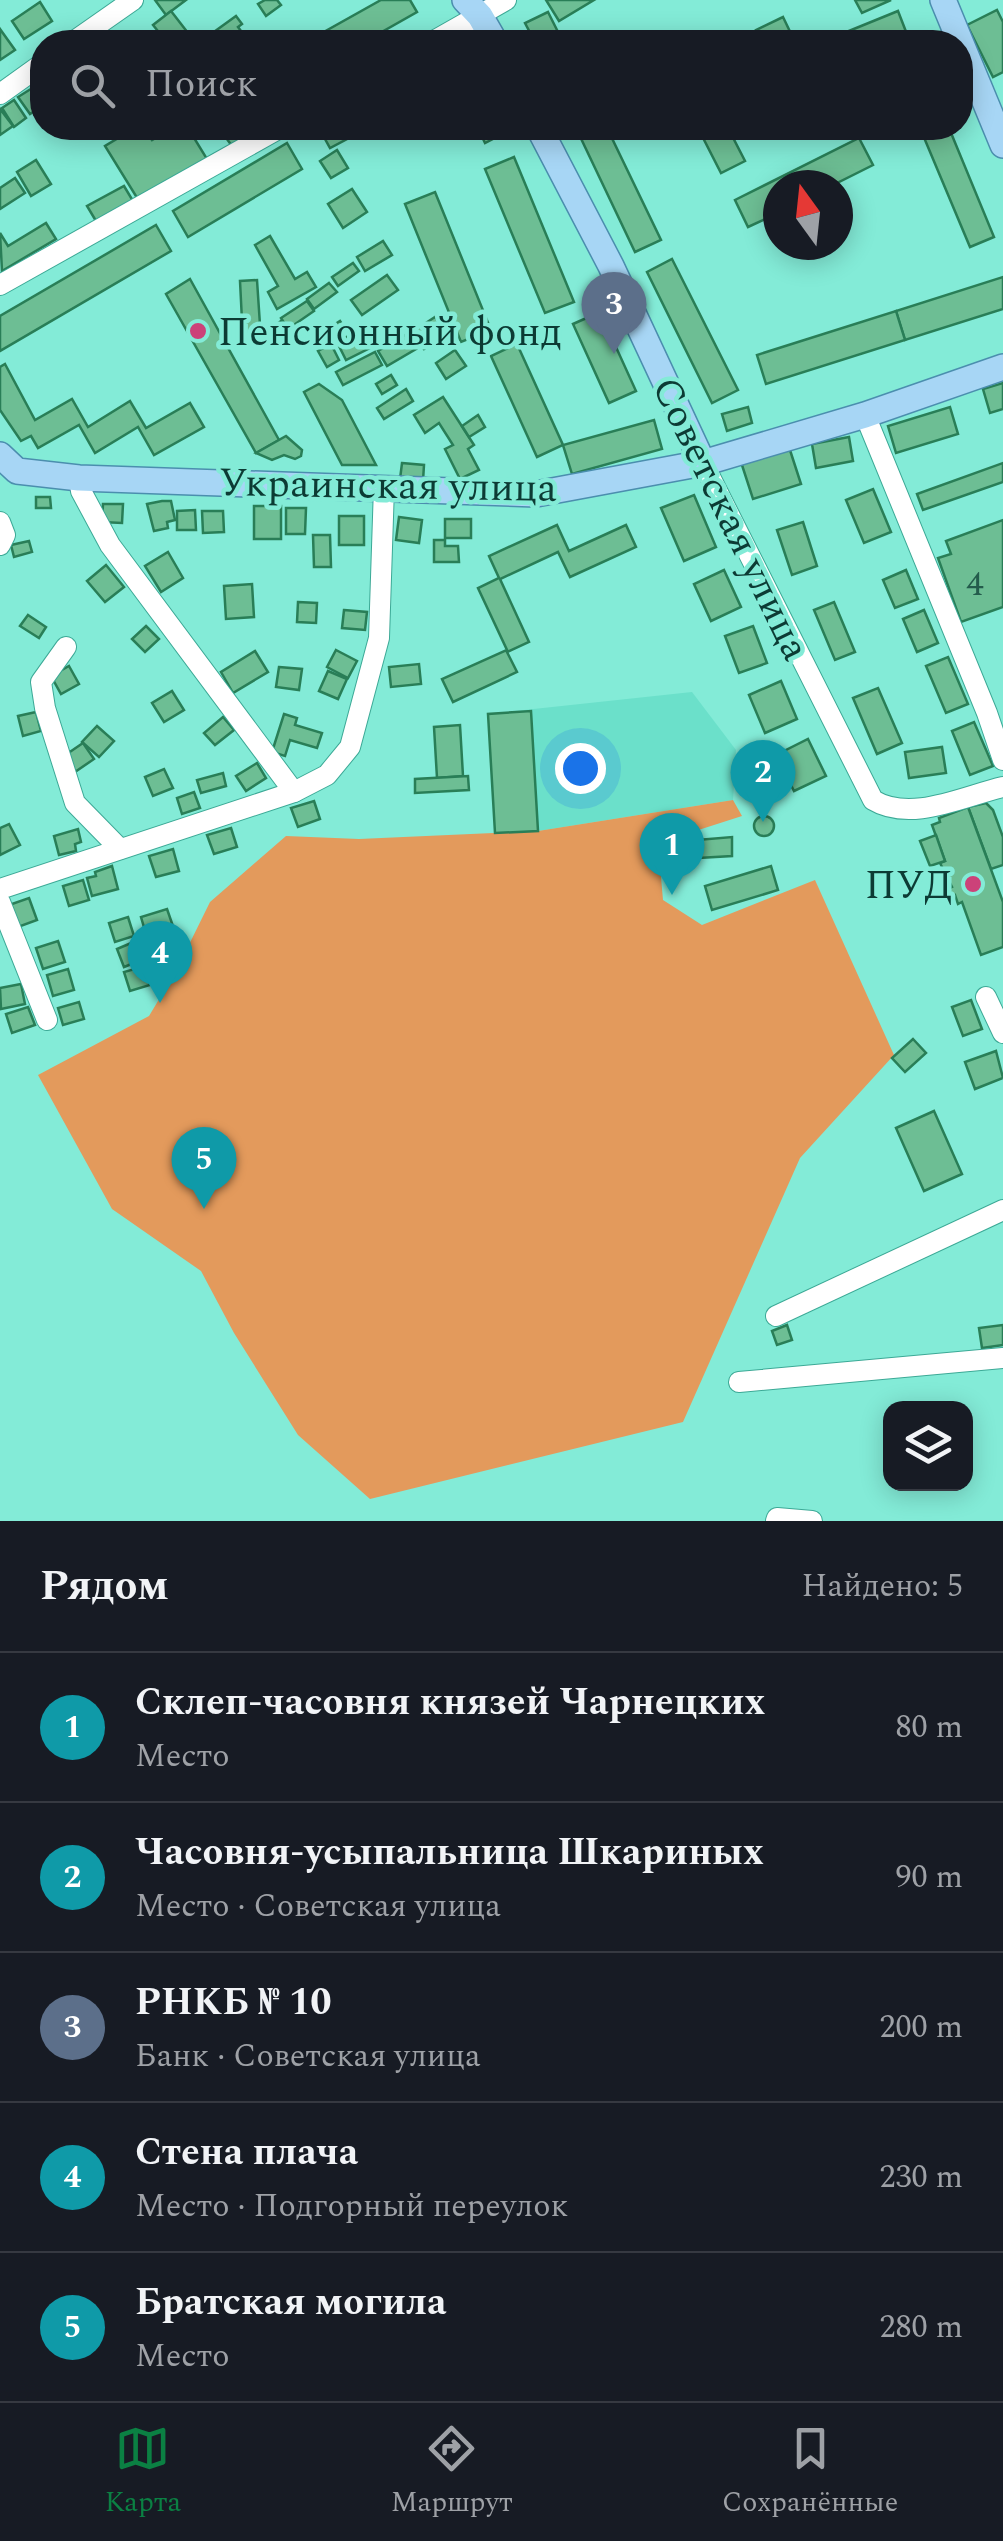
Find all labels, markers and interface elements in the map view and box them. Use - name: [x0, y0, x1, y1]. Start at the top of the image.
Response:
- search box: [30, 30, 973, 140]
- text: Поиск: [145, 56, 257, 114]
- icon: search: [65, 58, 120, 113]
- north arrow: [763, 170, 853, 260]
- pin: 3: [582, 272, 646, 354]
- place label: Пенсионный фонд: [218, 303, 562, 364]
- marker: Пенсионный фонд: [187, 320, 209, 342]
- street label: Советская улица: [635, 367, 825, 672]
- street label: Украинская улица: [218, 453, 558, 520]
- house number: 4: [966, 558, 984, 611]
- pin: 2: [730, 740, 796, 822]
- your location: [555, 743, 606, 794]
- pin: 1: [640, 812, 704, 895]
- place label: ПУД: [865, 856, 953, 917]
- marker: ПУД: [962, 873, 984, 895]
- pin: 4: [128, 920, 192, 1003]
- pin: 5: [172, 1126, 236, 1209]
- map controls: [883, 1401, 973, 1491]
- button: layers: [883, 1401, 973, 1491]
- text: Рядом: [40, 1555, 169, 1618]
- text: Найдено: 5: [802, 1562, 963, 1611]
- text: Склеп-часовня князей Чарнецких: [135, 1674, 765, 1732]
- text: 1: [64, 1703, 81, 1752]
- text: 80 m: [895, 1703, 963, 1752]
- text: Место: [135, 1732, 230, 1781]
- text: Часовня-усыпальница Шкариных: [135, 1824, 764, 1882]
- text: 2: [64, 1853, 81, 1902]
- text: 90 m: [895, 1853, 963, 1902]
- text: Место · Советская улица: [135, 1882, 501, 1931]
- text: РНКБ № 10: [135, 1974, 332, 2032]
- text: 3: [64, 2003, 81, 2052]
- text: 200 m: [879, 2003, 963, 2052]
- text: Банк · Советская улица: [135, 2032, 481, 2081]
- text: Стена плача: [135, 2124, 358, 2182]
- text: 4: [64, 2153, 81, 2202]
- text: 230 m: [879, 2153, 963, 2202]
- text: Место · Подгорный переулок: [135, 2182, 568, 2231]
- text: Братская могила: [135, 2274, 447, 2332]
- text: 5: [64, 2303, 81, 2352]
- text: 280 m: [879, 2303, 963, 2352]
- text: Место: [135, 2332, 230, 2381]
- tab: Карта: [105, 2421, 181, 2524]
- tab: Маршрут: [391, 2421, 513, 2524]
- tab: Сохранённые: [722, 2421, 898, 2524]

